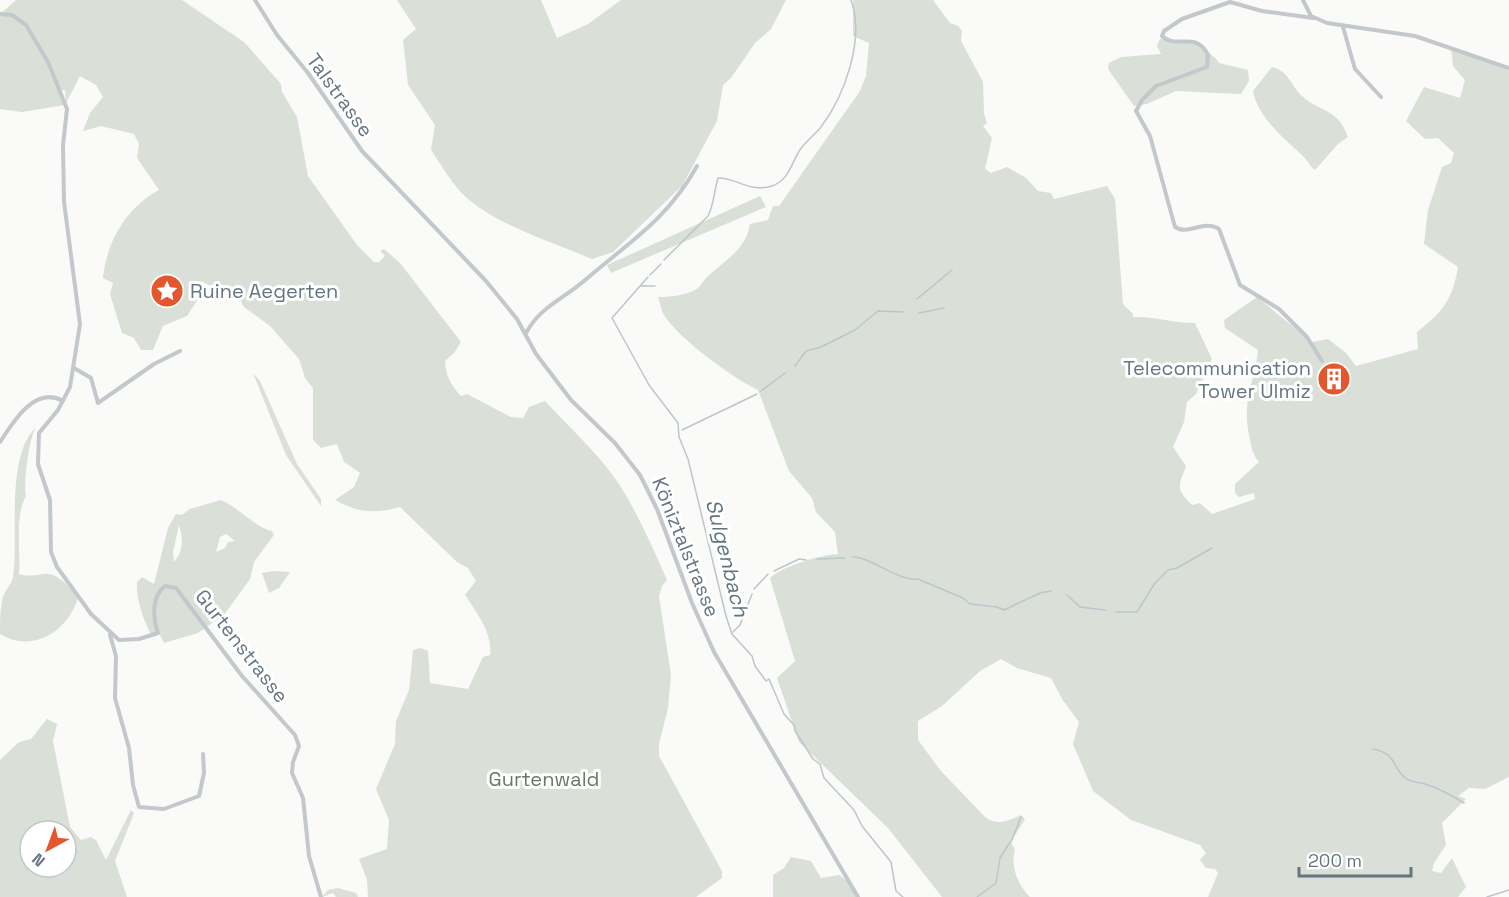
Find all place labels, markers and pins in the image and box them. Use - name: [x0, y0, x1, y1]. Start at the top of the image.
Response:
- place icon: Ruine Aegerten: [149, 273, 185, 309]
- place label: Ruine Aegerten: [190, 278, 338, 304]
- place label: Telecommunication Tower Ulmiz: [1123, 355, 1311, 404]
- building icon: Telecommunication Tower Ulmiz: [1316, 361, 1352, 397]

